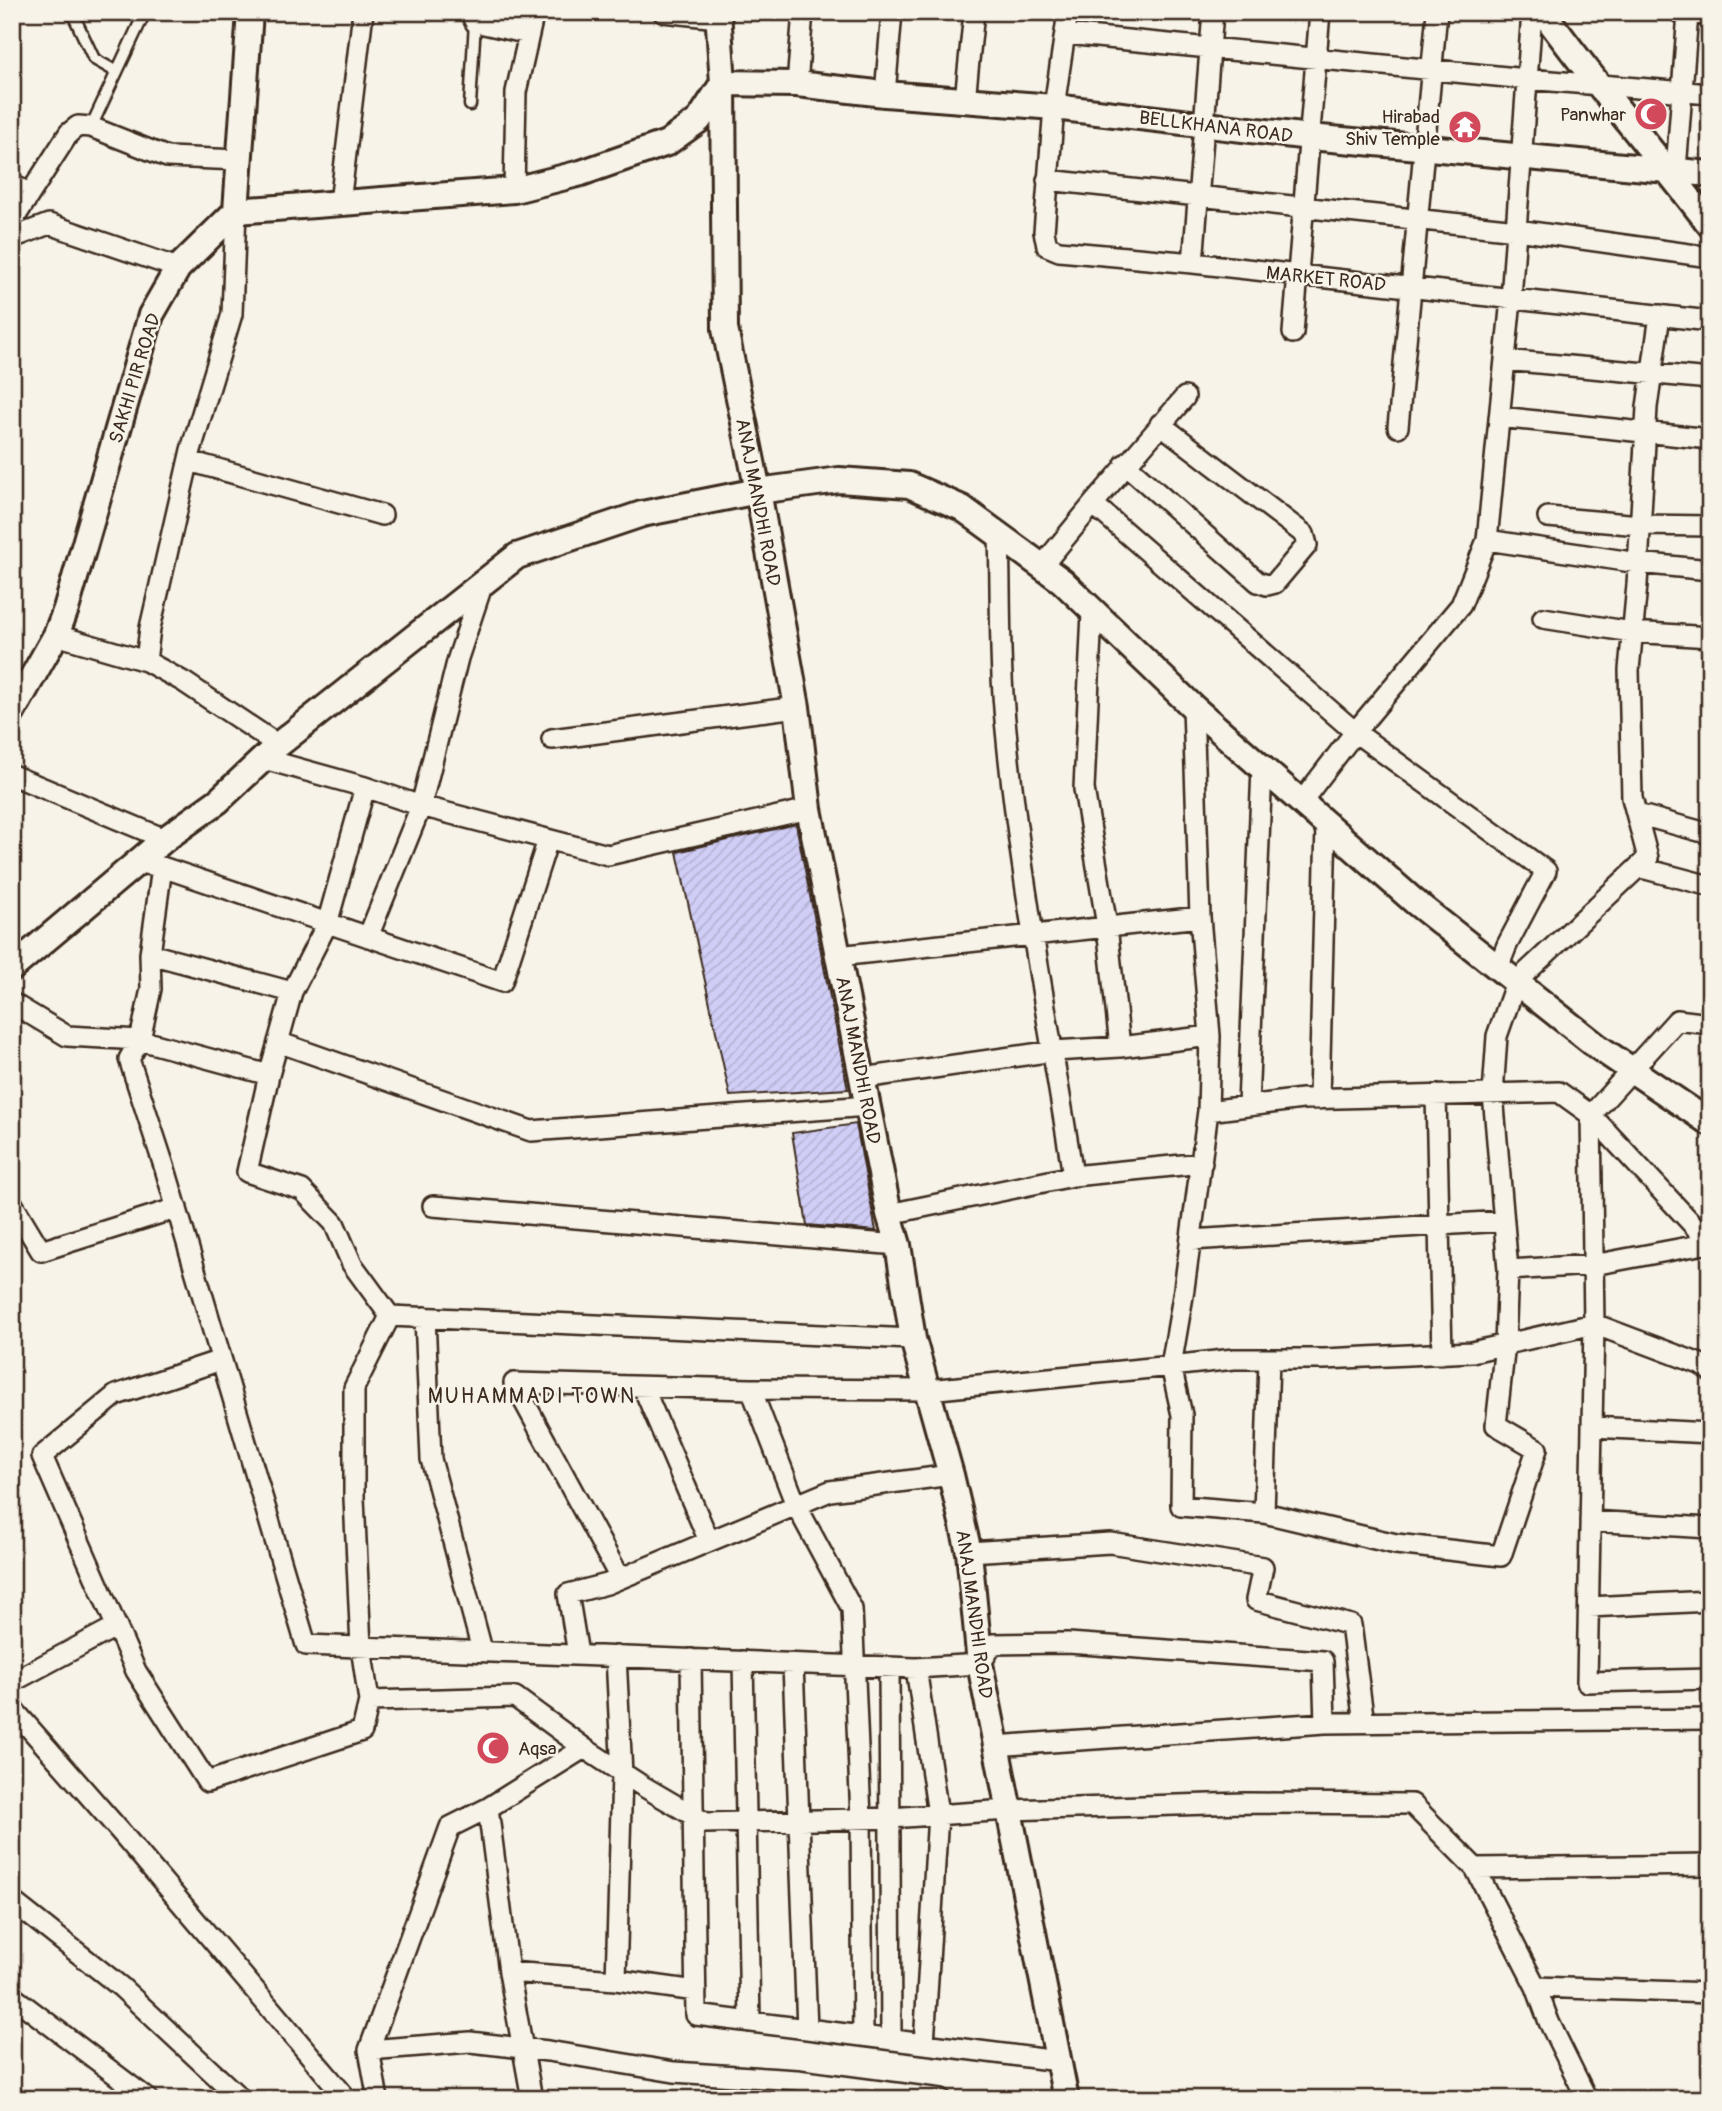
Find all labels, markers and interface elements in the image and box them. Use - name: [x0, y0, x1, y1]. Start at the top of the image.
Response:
- mosque icon: Panwhar: [1632, 95, 1670, 133]
- place label: Panwhar: [1560, 103, 1626, 127]
- place label: Hirabad Shiv Temple: [1345, 105, 1441, 151]
- street label: BELLKHANA ROAD: [1138, 106, 1294, 148]
- temple icon: Hirabad Shiv Temple: [1446, 108, 1484, 146]
- street label: MARKET ROAD: [1265, 261, 1387, 297]
- street label: SAKHI PIR ROAD: [104, 310, 166, 446]
- street label: ANAJ MANDHI ROAD: [730, 416, 786, 588]
- street label: ANAJ MANDHI ROAD: [830, 974, 886, 1146]
- district label: MUHAMMADI TOWN: [428, 1383, 636, 1410]
- street label: ANAJ MANDHI ROAD: [950, 1528, 998, 1700]
- mosque icon: Aqsa: [474, 1729, 512, 1767]
- place label: Aqsa: [518, 1737, 557, 1761]

